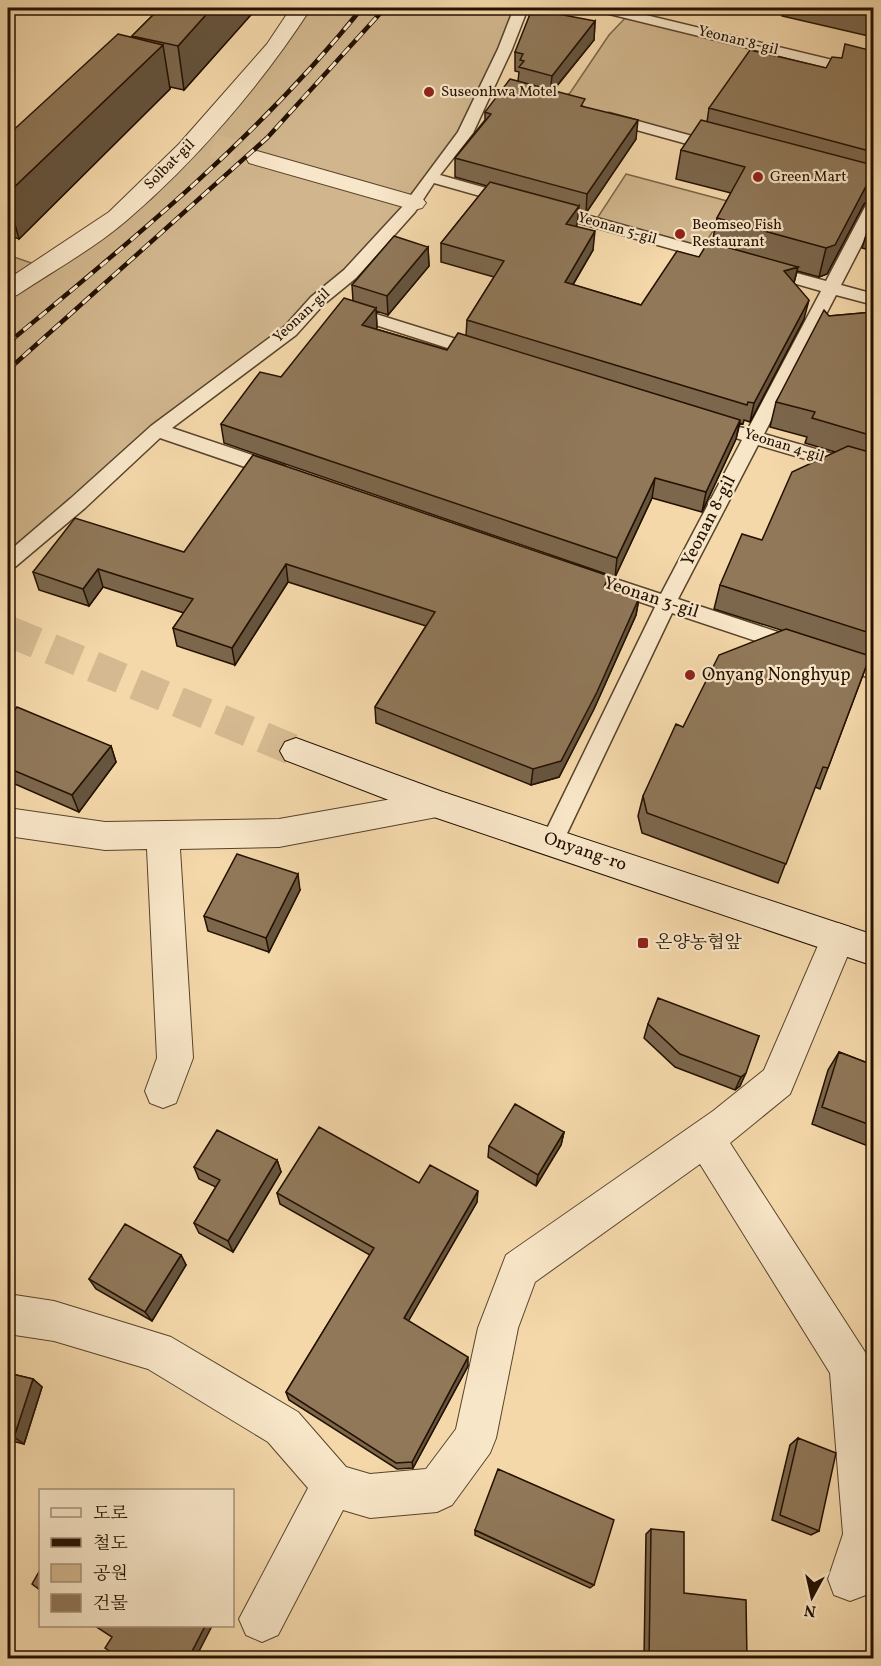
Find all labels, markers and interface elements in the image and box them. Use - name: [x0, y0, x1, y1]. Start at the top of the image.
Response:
- street label: Yeonan 8-gil: [696, 21, 780, 61]
- place label: Suseonhwa Motel: [441, 82, 557, 103]
- marker: Suseonhwa Motel: [422, 85, 436, 99]
- street label: Solbat-gil: [140, 135, 200, 195]
- place label: Green Mart: [770, 167, 846, 188]
- marker: Green Mart: [751, 170, 765, 184]
- street label: Yeonan 5-gil: [575, 208, 659, 250]
- place label: Beomseo Fish Restaurant: [692, 215, 782, 253]
- marker: Beomseo Fish Restaurant: [673, 227, 687, 241]
- street label: Yeonan-gil: [269, 284, 335, 348]
- street label: Yeonan 4-gil: [741, 424, 827, 468]
- street label: Yeonan 8-gil: [675, 471, 743, 571]
- street label: Yeonan 3-gil: [600, 571, 702, 625]
- place label: Onyang Nonghyup: [702, 663, 851, 688]
- marker: Onyang Nonghyup: [683, 668, 697, 682]
- street label: Onyang-ro: [540, 826, 630, 878]
- place label: 온양농협앞: [655, 931, 743, 956]
- marker: 온양농협앞: [636, 936, 650, 950]
- legend: [39, 1489, 234, 1627]
- text: 도로: [93, 1502, 128, 1527]
- text: 철도: [93, 1532, 128, 1557]
- text: 공원: [93, 1562, 128, 1587]
- north arrow: [782, 1567, 842, 1627]
- text: 건물: [93, 1592, 128, 1617]
- text: N: [803, 1598, 817, 1622]

